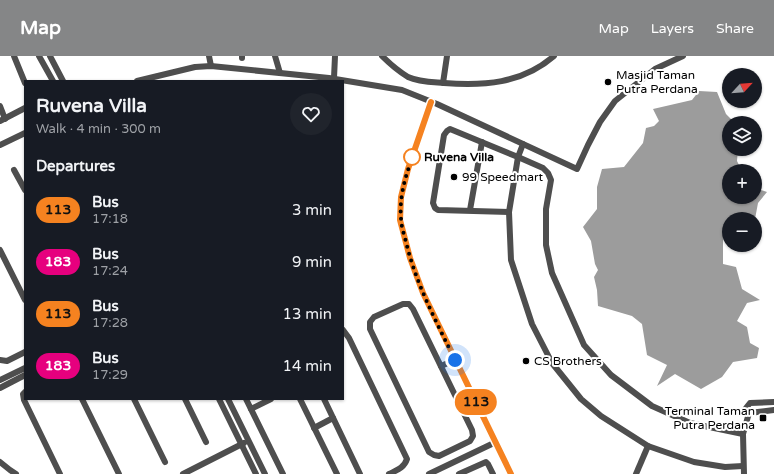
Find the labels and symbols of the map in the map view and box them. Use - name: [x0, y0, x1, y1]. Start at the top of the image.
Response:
- place label: Masjid Taman Putra Perdana: [616, 68, 698, 96]
- north arrow: [722, 68, 762, 108]
- marker: Masjid Taman Putra Perdana: [603, 77, 613, 87]
- marker: Ruvena Villa: [403, 148, 421, 166]
- place label: Ruvena Villa: [424, 150, 494, 164]
- place label: 99 Speedmart: [462, 170, 544, 184]
- marker: 99 Speedmart: [449, 172, 459, 182]
- your location: [445, 350, 465, 370]
- place label: CS Brothers: [534, 354, 602, 368]
- marker: CS Brothers: [521, 356, 531, 366]
- line badge: 113: [453, 389, 499, 415]
- place label: Terminal Taman Putra Perdana: [665, 404, 755, 432]
- marker: Terminal Taman Putra Perdana: [758, 413, 768, 423]

